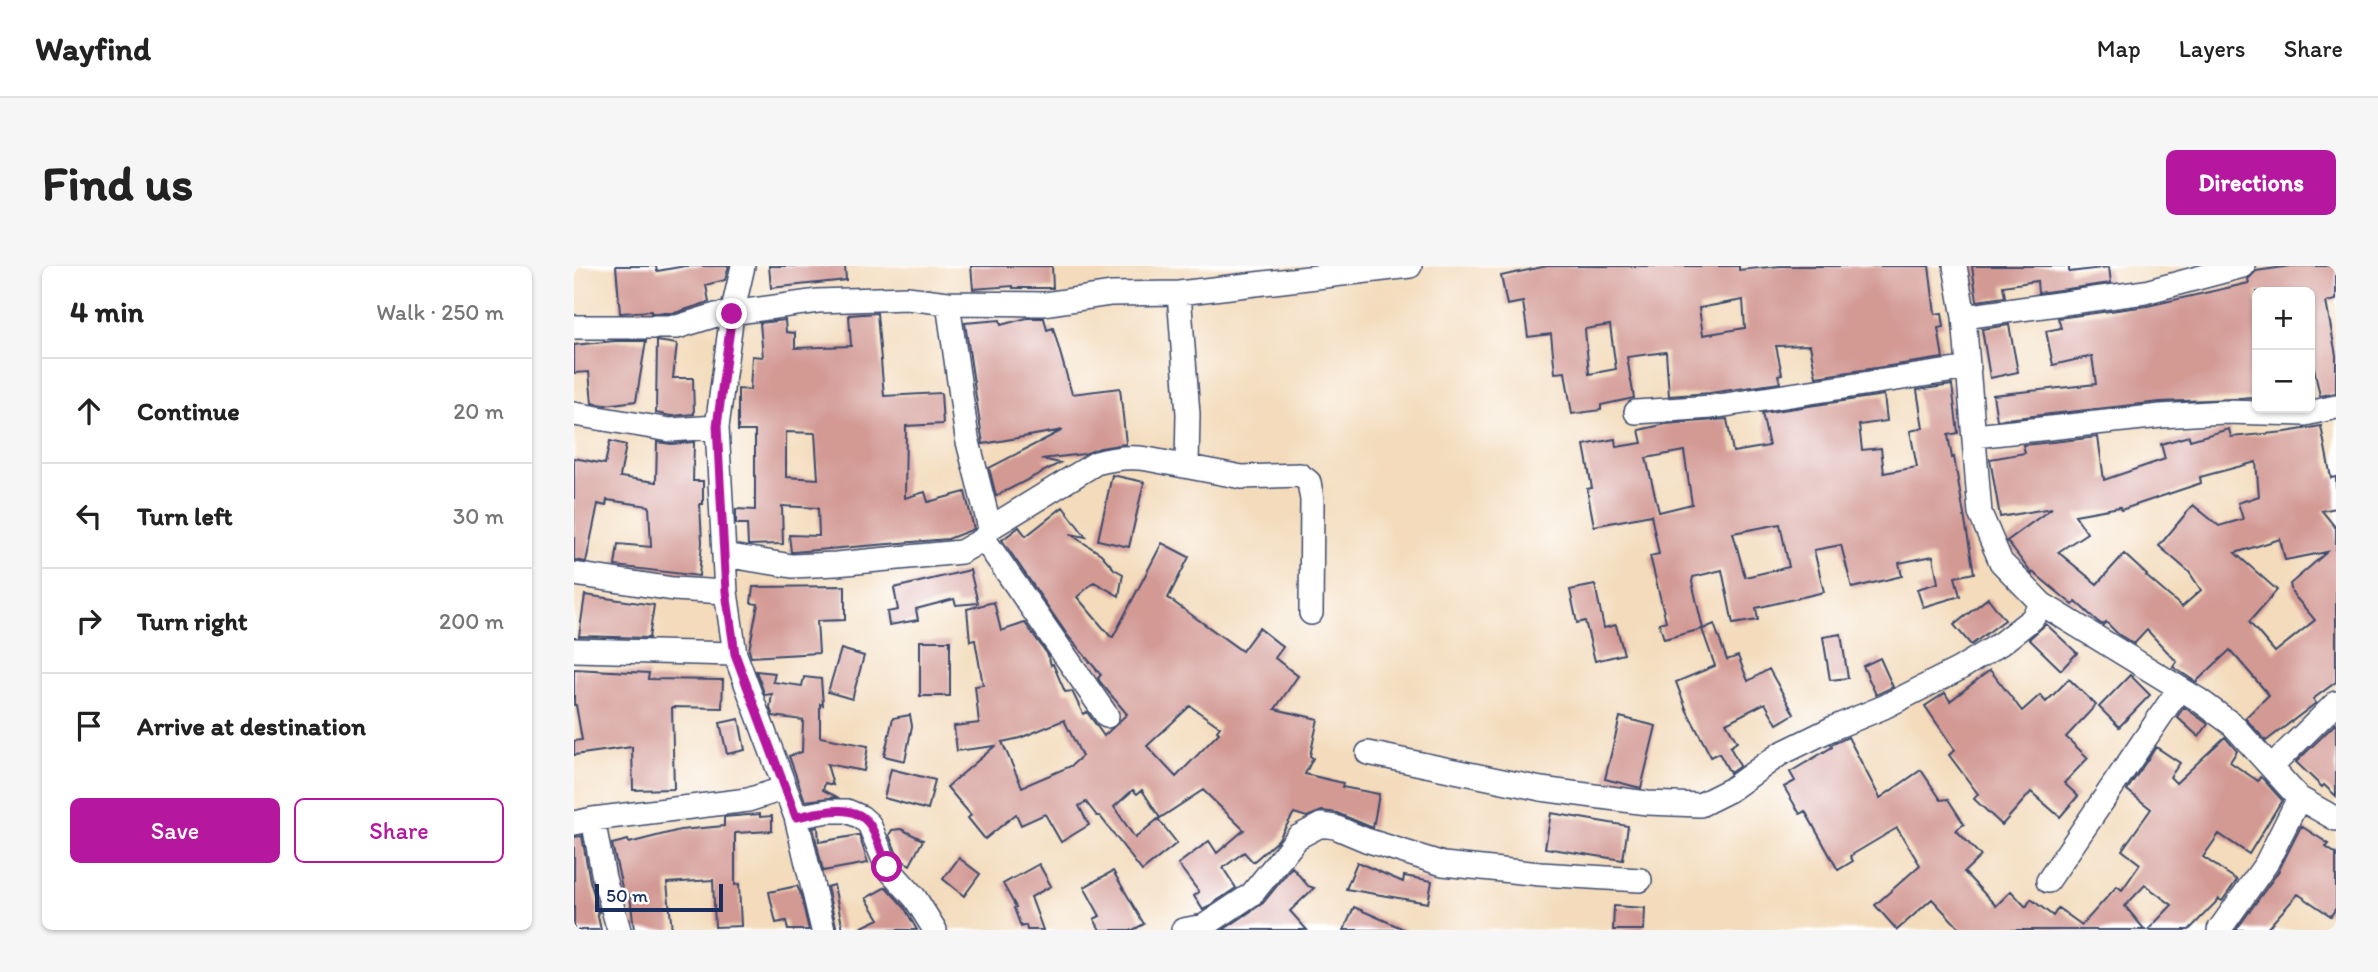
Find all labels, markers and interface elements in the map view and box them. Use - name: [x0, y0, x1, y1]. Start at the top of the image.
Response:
- text: Wayfind: [35, 29, 151, 68]
- text: Map: [2097, 34, 2141, 63]
- text: Layers: [2179, 34, 2246, 63]
- text: Share: [2284, 34, 2343, 63]
- button: Directions: [2166, 150, 2336, 215]
- text: Find us: [42, 153, 193, 212]
- map controls: [2252, 287, 2315, 413]
- button: +: [2252, 287, 2315, 350]
- text: 4 min: [70, 293, 144, 330]
- text: Walk · 250 m: [376, 298, 504, 326]
- route end: [716, 298, 747, 329]
- button: −: [2252, 350, 2315, 413]
- icon: ahead: [70, 392, 108, 430]
- text: Continue: [137, 395, 240, 427]
- text: 20 m: [453, 397, 504, 425]
- icon: left: [70, 497, 108, 535]
- text: Turn left: [137, 500, 233, 532]
- text: 30 m: [453, 502, 504, 530]
- icon: right: [70, 602, 108, 640]
- text: Turn right: [137, 605, 248, 637]
- text: 200 m: [439, 607, 504, 635]
- icon: arrive: [70, 707, 108, 745]
- text: Arrive at destination: [137, 710, 366, 742]
- button: Save: [70, 798, 280, 863]
- button: Share: [294, 798, 504, 863]
- route start: [871, 851, 902, 882]
- scale bar: [595, 881, 723, 913]
- text: 50 m: [606, 884, 648, 907]

